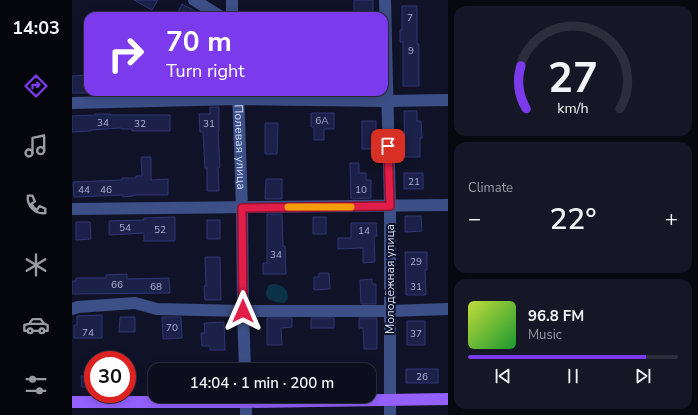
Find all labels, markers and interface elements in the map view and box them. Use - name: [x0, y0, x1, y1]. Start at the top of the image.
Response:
- house number: 7: [407, 11, 413, 25]
- text: 14:03: [12, 16, 60, 40]
- text: 70 m: [166, 23, 232, 61]
- icon: right: [100, 28, 152, 80]
- house number: 9: [408, 44, 414, 58]
- text: 27: [548, 50, 598, 107]
- text: Turn right: [166, 59, 245, 83]
- icon: directions: [22, 72, 50, 100]
- text: km/h: [557, 99, 589, 118]
- street label: Полевая улица: [230, 104, 249, 190]
- house number: 6А: [315, 114, 329, 128]
- house number: 34: [97, 116, 109, 130]
- house number: 32: [134, 117, 146, 131]
- house number: 31: [203, 117, 215, 131]
- pin: [371, 129, 405, 163]
- icon: music: [22, 132, 50, 160]
- icon: arrive: [377, 135, 399, 157]
- house number: 21: [408, 175, 420, 189]
- text: Climate: [468, 179, 513, 197]
- house number: 44: [78, 183, 90, 197]
- house number: 46: [100, 183, 112, 197]
- house number: 10: [355, 183, 367, 197]
- icon: phone: [22, 191, 50, 219]
- text: 22°: [549, 199, 597, 240]
- text: −: [468, 204, 481, 234]
- text: +: [665, 204, 678, 234]
- house number: 54: [119, 221, 131, 235]
- house number: 52: [154, 223, 166, 237]
- house number: 14: [358, 224, 370, 238]
- street label: Молодёжная улица: [382, 224, 398, 334]
- house number: 34: [270, 248, 282, 262]
- icon: climate: [22, 251, 50, 279]
- house number: 29: [410, 255, 422, 269]
- house number: 66: [111, 278, 123, 292]
- house number: 68: [150, 280, 162, 294]
- house number: 31: [410, 280, 422, 294]
- position arrow: [222, 290, 264, 332]
- text: 96.8 FM: [528, 306, 584, 326]
- icon: car: [22, 311, 50, 339]
- house number: 70: [166, 321, 178, 335]
- house number: 74: [82, 326, 94, 340]
- text: Music: [528, 326, 562, 344]
- house number: 37: [410, 327, 422, 341]
- speed limit sign: 30: [84, 351, 136, 403]
- icon: previous: [492, 365, 514, 387]
- icon: pause: [562, 365, 584, 387]
- icon: next: [632, 365, 654, 387]
- house number: 26: [416, 370, 428, 384]
- icon: filters: [22, 371, 50, 399]
- text: 14:04 · 1 min · 200 m: [190, 373, 334, 393]

